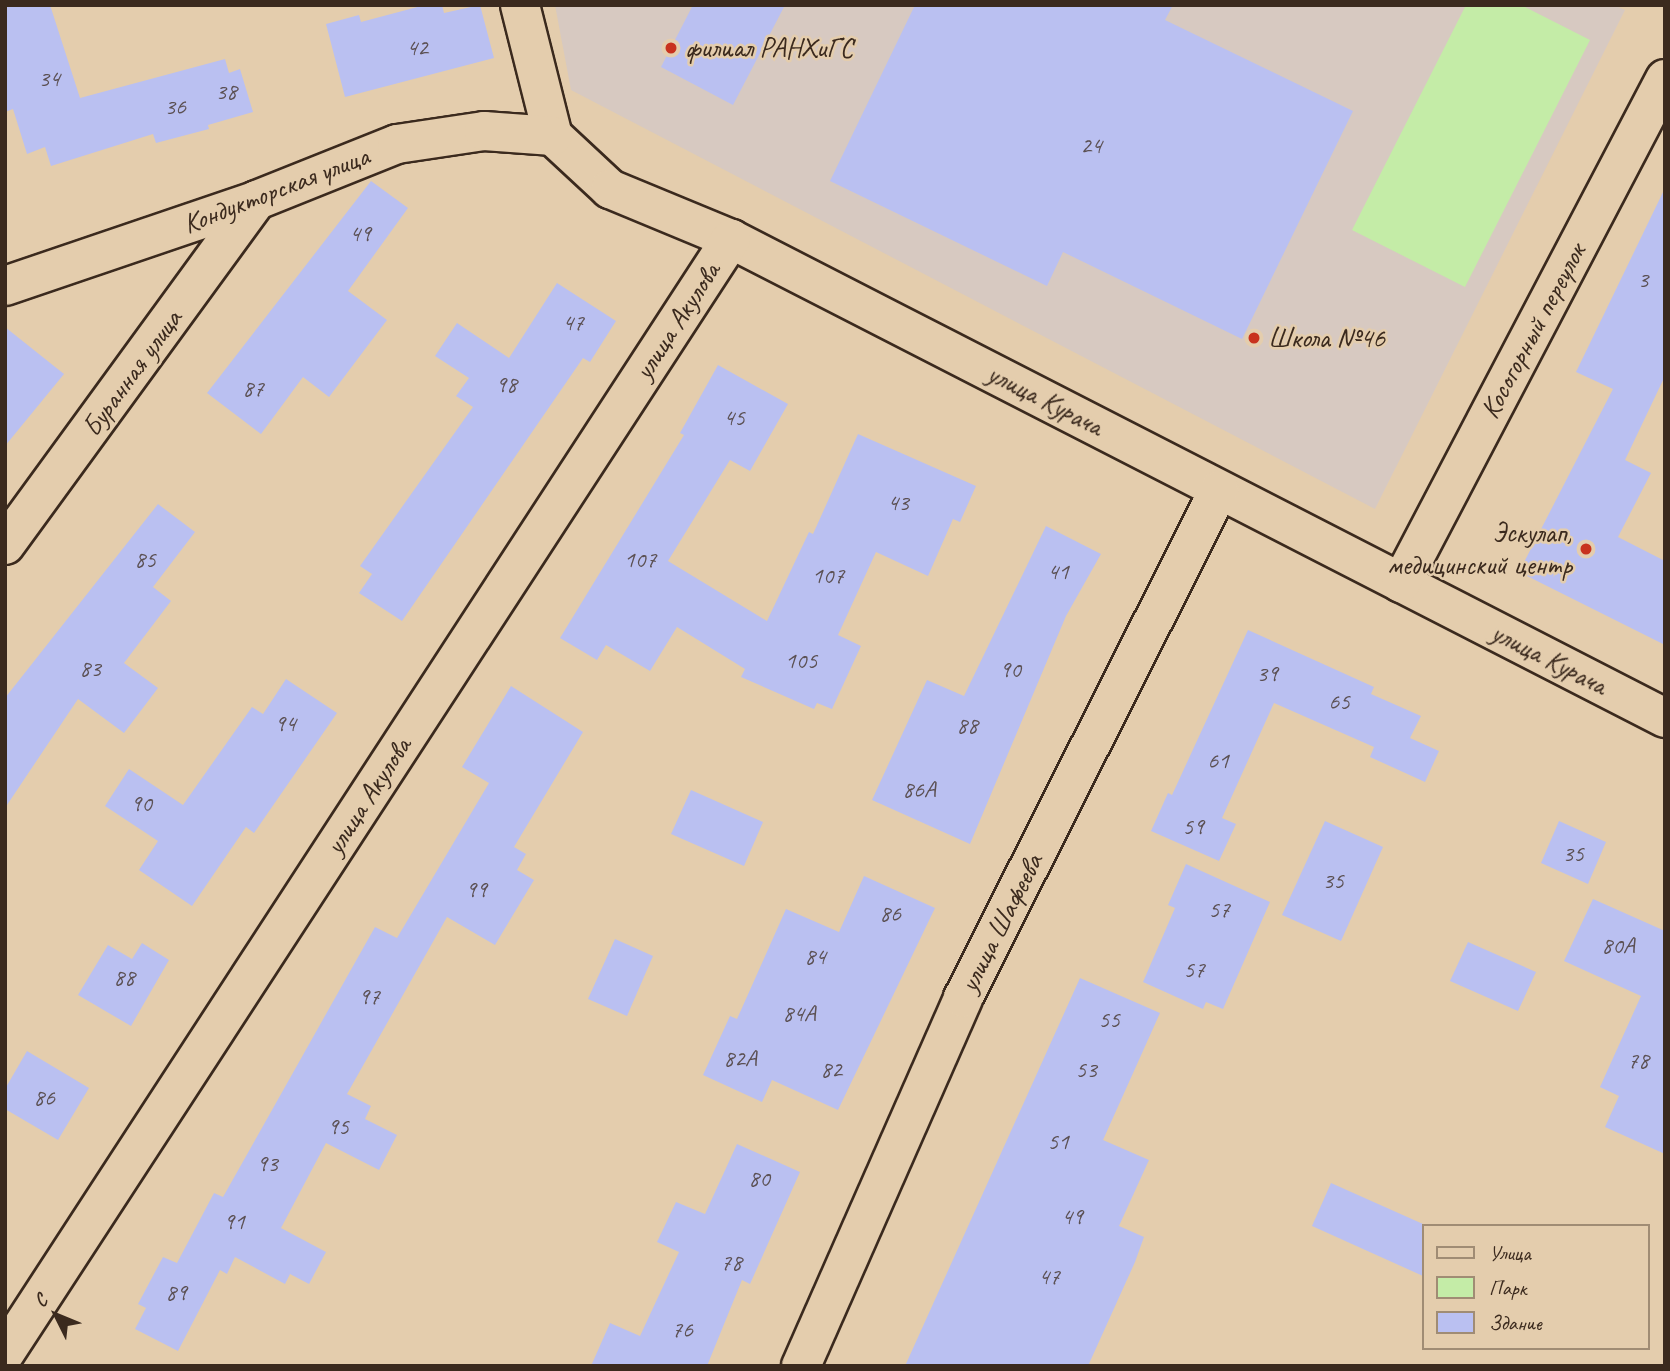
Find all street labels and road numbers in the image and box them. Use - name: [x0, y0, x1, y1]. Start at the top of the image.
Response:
- street label: Кондукторская улица: [177, 139, 375, 241]
- street label: Косогорный переулок: [1473, 238, 1593, 424]
- street label: улица Акулова: [627, 257, 727, 385]
- street label: Буранная улица: [74, 303, 190, 443]
- street label: улица Курача: [981, 356, 1109, 444]
- street label: улица Курача: [1485, 615, 1613, 703]
- street label: улица Акулова: [318, 732, 418, 860]
- street label: улица Шафеева: [952, 849, 1050, 997]

